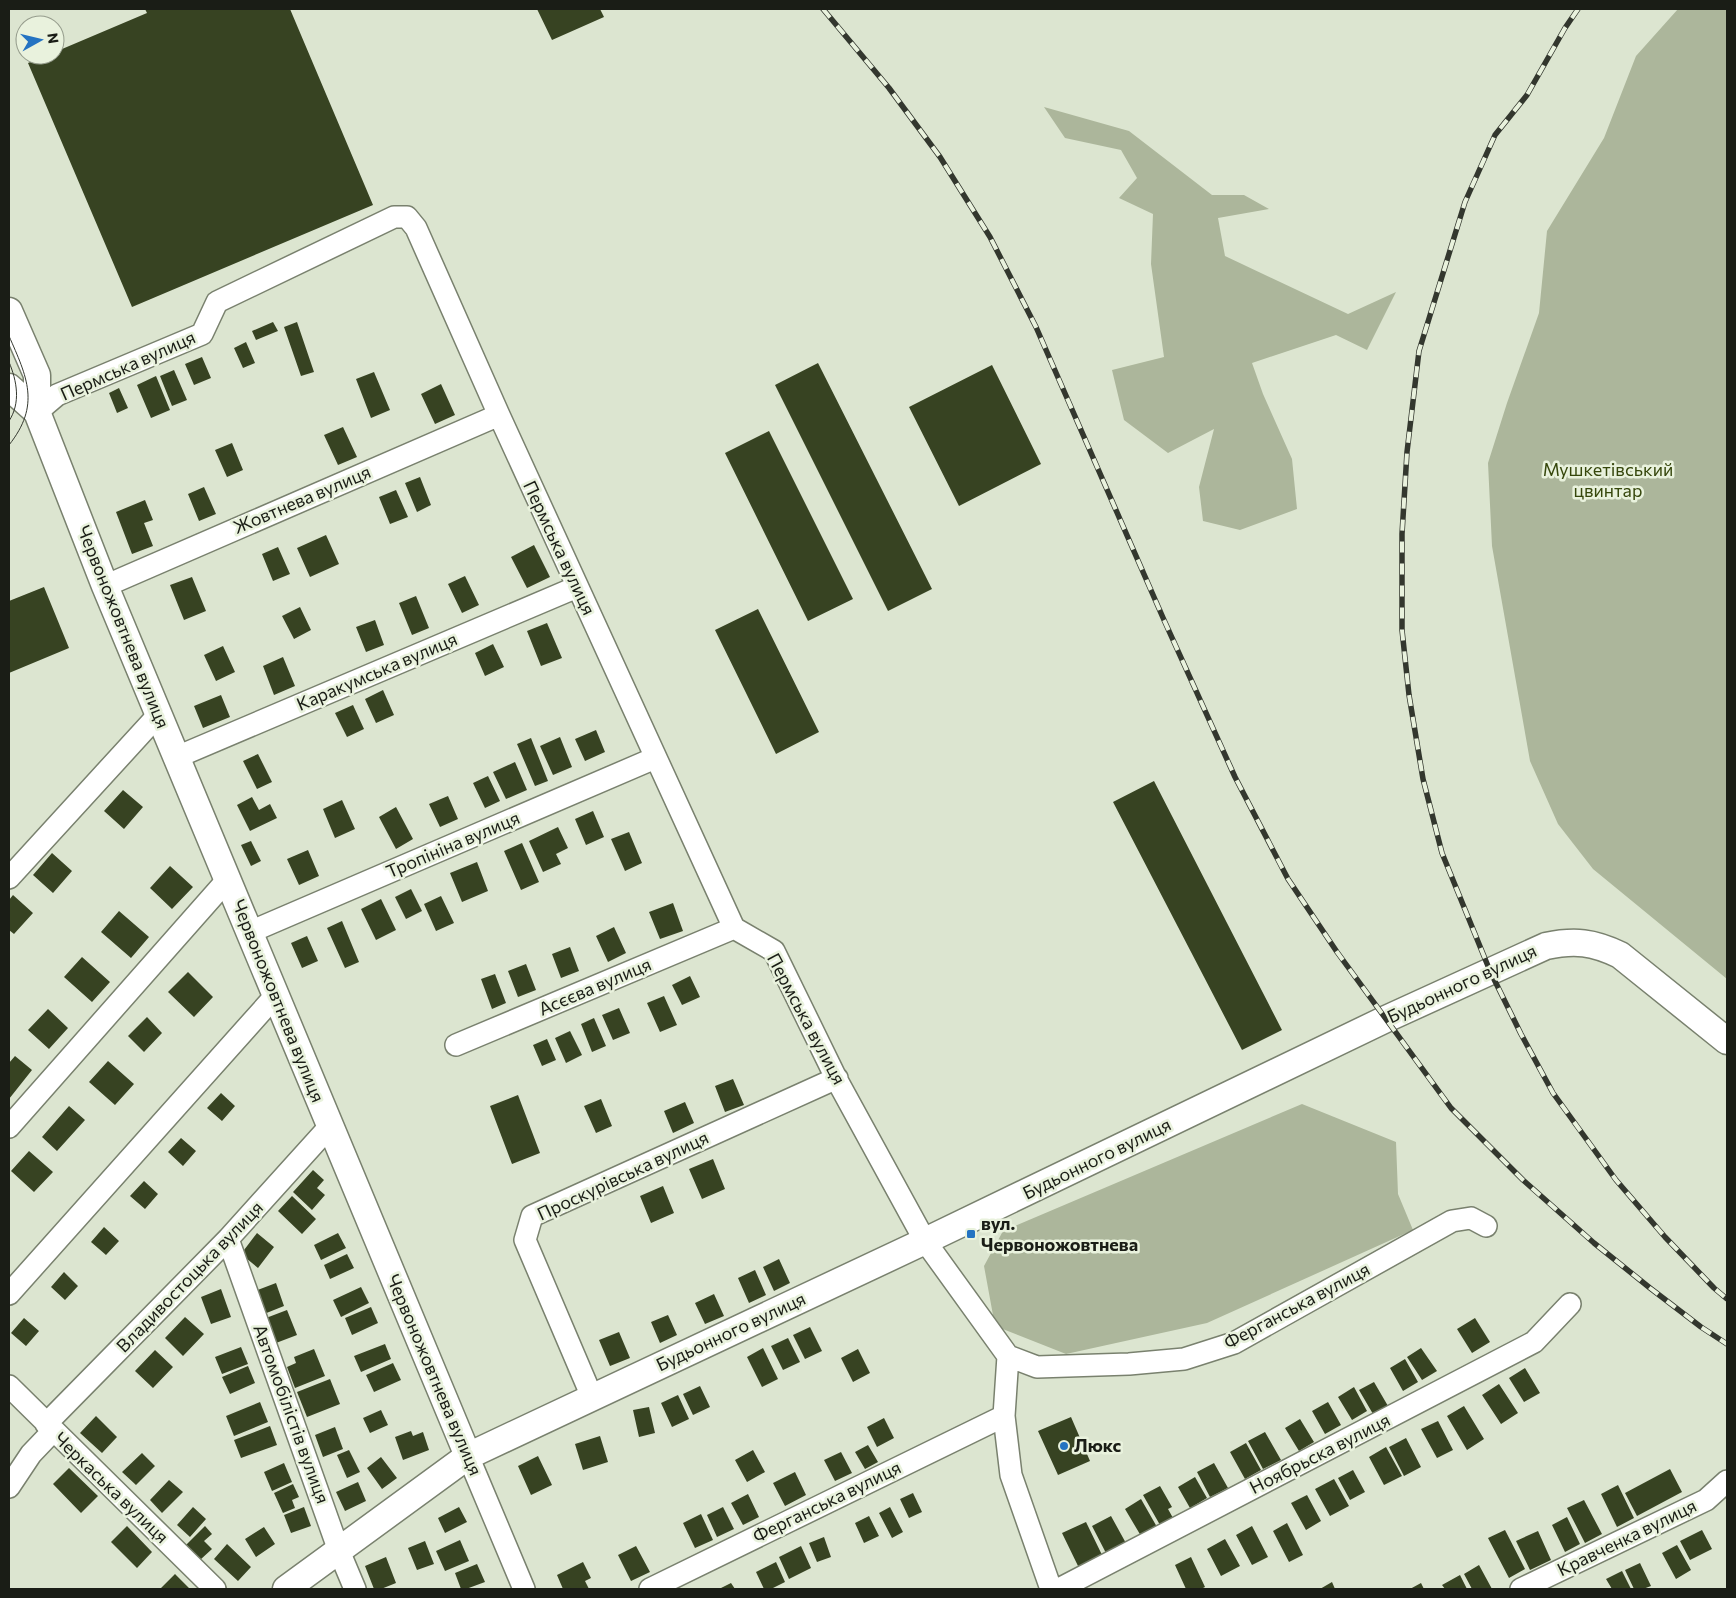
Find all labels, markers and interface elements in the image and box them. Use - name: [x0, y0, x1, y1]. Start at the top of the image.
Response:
- north arrow: [15, 15, 65, 65]
- text: N: [44, 32, 63, 45]
- street label: Пермська вулиця: [57, 325, 199, 405]
- park label: Мушкетівський цвинтар: [1543, 458, 1673, 501]
- street label: Жовтнева вулиця: [229, 460, 374, 538]
- street label: Пермська вулиця: [519, 477, 601, 618]
- street label: Червоножовтнева вулиця: [73, 522, 175, 731]
- street label: Каракумська вулиця: [293, 627, 460, 715]
- street label: Тропініна вулиця: [383, 806, 523, 882]
- street label: Червоножовтнева вулиця: [228, 896, 330, 1105]
- street label: Будьонного вулиця: [1383, 939, 1540, 1027]
- street label: Пермська вулиця: [763, 949, 851, 1088]
- street label: Асєєва вулиця: [535, 952, 654, 1020]
- street label: Будьонного вулиця: [1019, 1113, 1174, 1204]
- street label: Проскурівська вулиця: [533, 1126, 712, 1225]
- street label: Владивостоцька вулиця: [111, 1196, 267, 1356]
- place label: вул. Червоножовтнева: [981, 1212, 1138, 1255]
- marker: вул. Червоножовтнева: [965, 1228, 977, 1240]
- street label: Ферганська вулиця: [1220, 1257, 1373, 1353]
- street label: Червоножовтнева вулиця: [382, 1271, 487, 1479]
- street label: Будьонного вулиця: [652, 1287, 809, 1375]
- street label: Автомобілістів вулиця: [249, 1321, 335, 1506]
- street label: Ноябрьска вулиця: [1246, 1408, 1393, 1498]
- street label: Черкаська вулиця: [50, 1427, 173, 1547]
- place label: Люкс: [1074, 1434, 1122, 1456]
- marker: Люкс: [1058, 1440, 1070, 1452]
- street label: Ферганська вулиця: [749, 1456, 904, 1547]
- street label: Кравченка вулиця: [1553, 1494, 1700, 1580]

